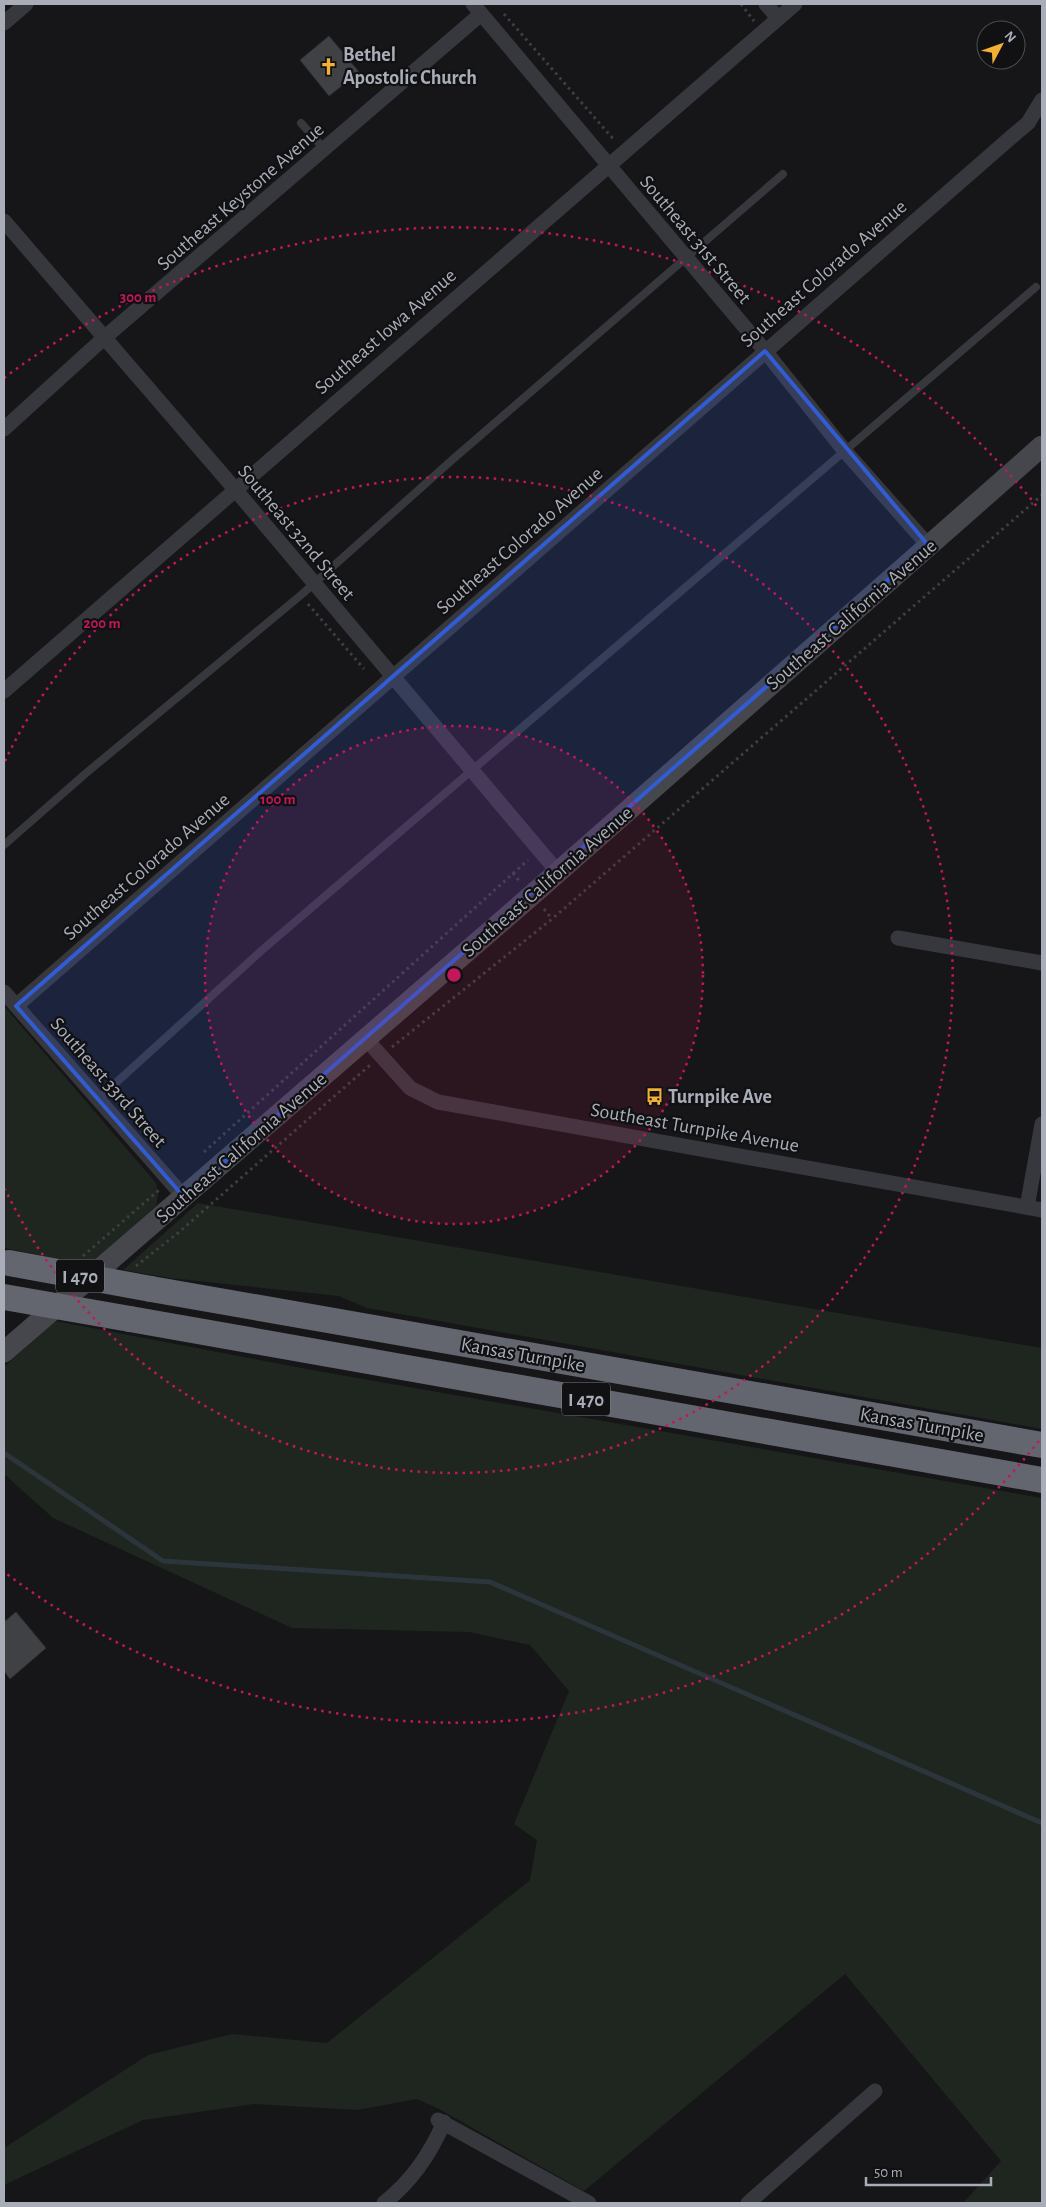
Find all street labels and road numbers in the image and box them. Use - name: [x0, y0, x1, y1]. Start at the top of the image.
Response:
- street label: Southeast Keystone Avenue: [153, 119, 328, 274]
- street label: Southeast 31st Street: [636, 172, 755, 308]
- street label: Southeast Colorado Avenue: [737, 196, 911, 351]
- street label: Southeast Iowa Avenue: [311, 265, 460, 398]
- street label: Southeast 32nd Street: [234, 461, 359, 605]
- street label: Southeast Colorado Avenue: [433, 463, 607, 618]
- street label: Southeast California Avenue: [763, 536, 941, 694]
- street label: Southeast Colorado Avenue: [60, 789, 234, 944]
- street label: Southeast California Avenue: [459, 803, 637, 961]
- street label: Southeast 33rd Street: [47, 1014, 170, 1152]
- street label: Southeast California Avenue: [153, 1069, 331, 1227]
- street label: Southeast Turnpike Avenue: [589, 1100, 801, 1156]
- road number: I 470: [56, 1260, 104, 1292]
- street label: Kansas Turnpike: [459, 1334, 586, 1376]
- road number: I 470: [562, 1382, 610, 1416]
- street label: Kansas Turnpike: [858, 1404, 985, 1446]

